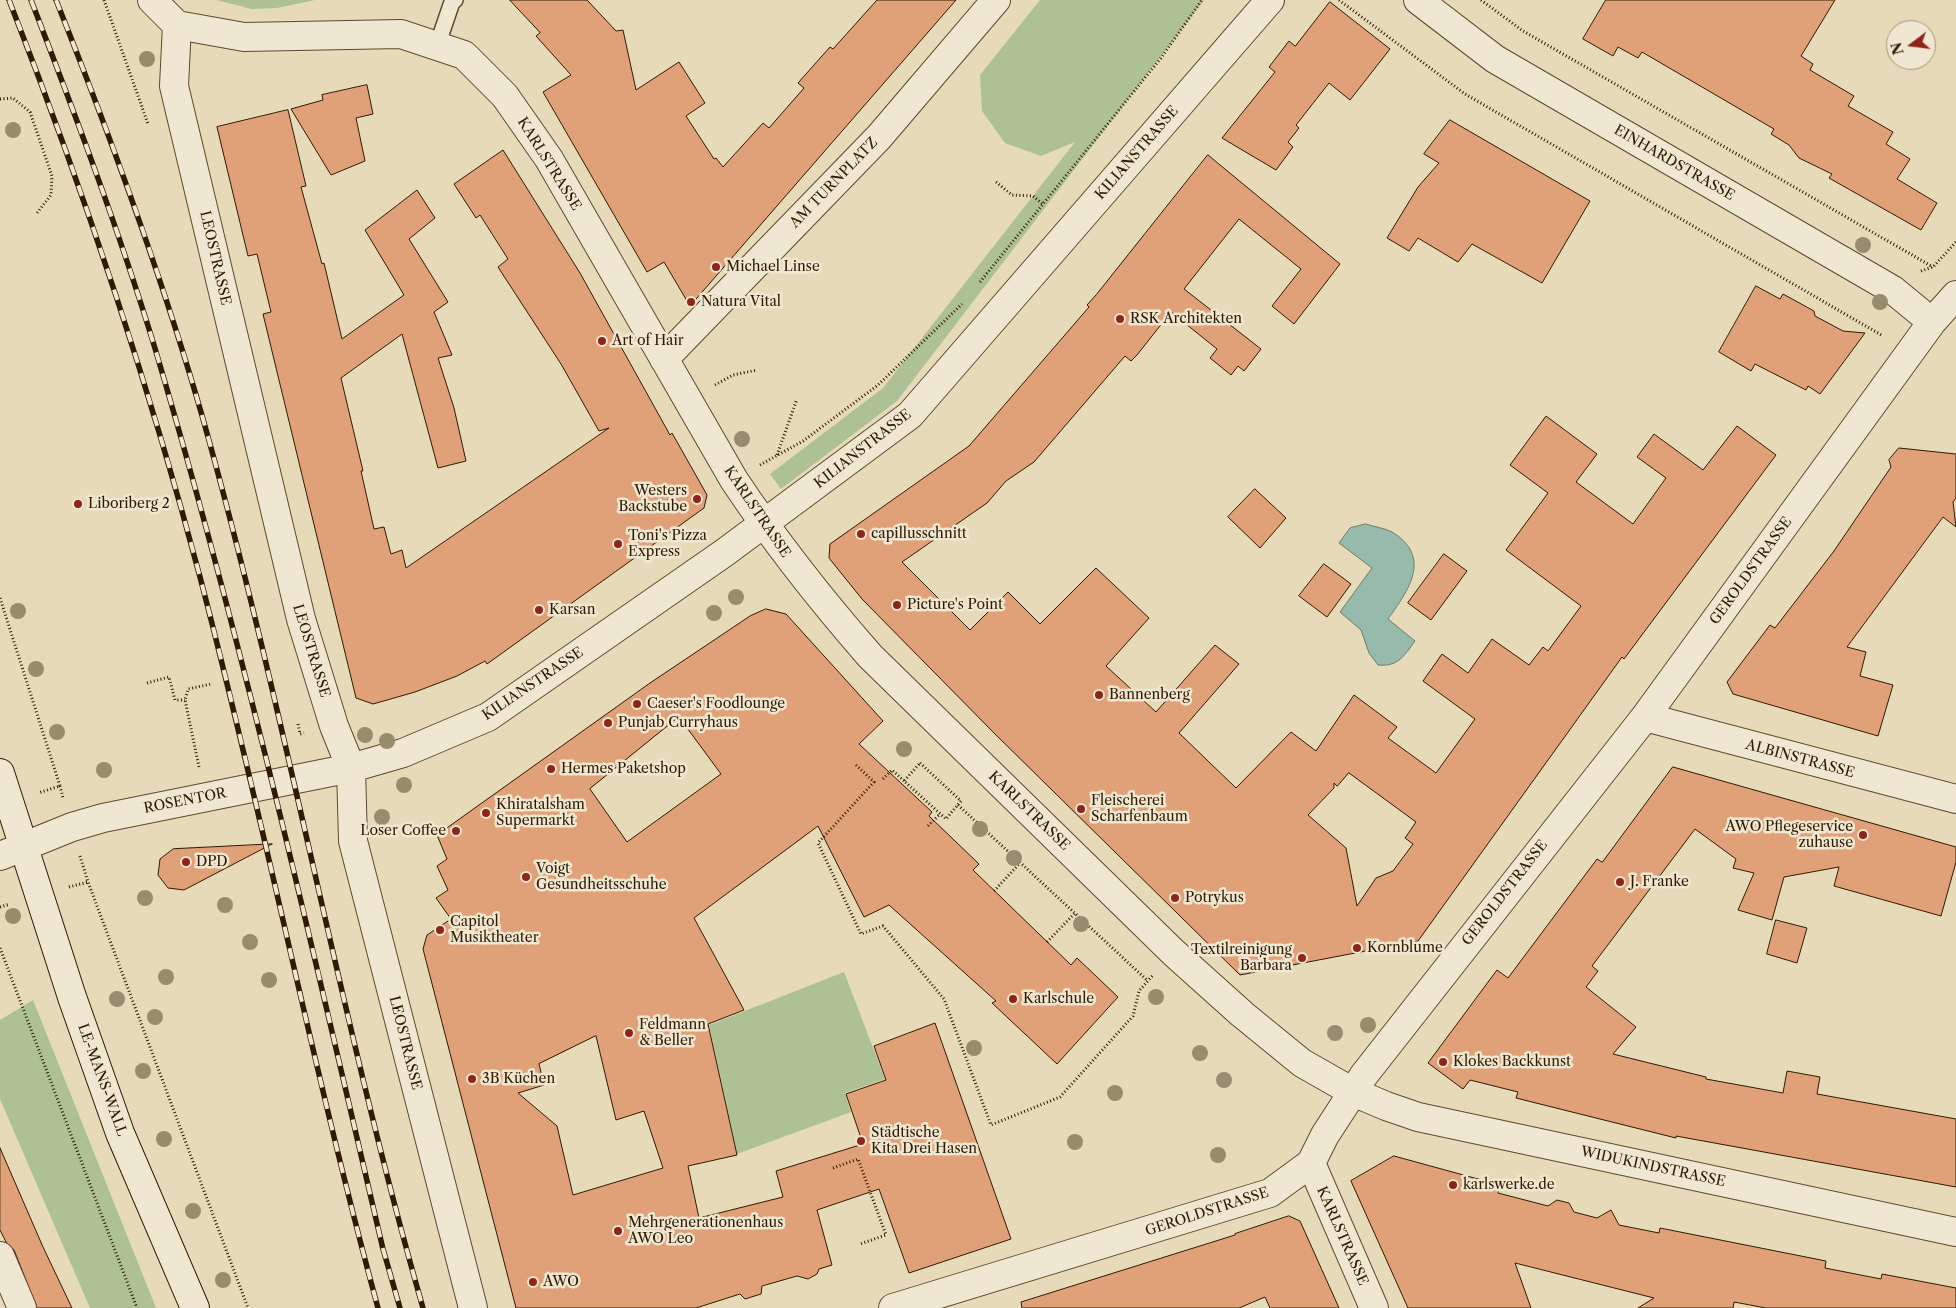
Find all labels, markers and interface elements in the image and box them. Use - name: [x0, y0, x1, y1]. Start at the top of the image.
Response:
- north arrow: [1886, 20, 1936, 70]
- text: N: [1887, 40, 1908, 57]
- street label: KILIANSTRASSE: [1092, 103, 1182, 203]
- street label: KARLSTRASSE: [514, 114, 584, 214]
- street label: EINHARDSTRASSE: [1611, 122, 1737, 204]
- street label: AM TURNPLATZ: [787, 134, 881, 232]
- street label: LEOSTRASSE: [196, 209, 234, 307]
- place label: Michael Linse: [726, 259, 820, 275]
- marker: Michael Linse: [710, 261, 722, 273]
- place label: Natura Vital: [701, 294, 781, 310]
- marker: Natura Vital: [685, 296, 697, 308]
- place label: RSK Architekten: [1130, 311, 1242, 327]
- marker: RSK Architekten: [1114, 313, 1126, 325]
- place label: Art of Hair: [612, 333, 684, 349]
- marker: Art of Hair: [596, 335, 608, 347]
- street label: KILIANSTRASSE: [811, 406, 915, 492]
- street label: KARLSTRASSE: [720, 463, 794, 561]
- place label: Westers Backstube: [619, 483, 687, 516]
- marker: Westers Backstube: [691, 493, 703, 505]
- place label: Liboriberg 2: [88, 496, 170, 512]
- marker: Liboriberg 2: [72, 498, 84, 510]
- street label: GEROLDSTRASSE: [1706, 514, 1796, 628]
- place label: capillusschnitt: [871, 526, 967, 542]
- place label: Toni's Pizza Express: [628, 528, 707, 560]
- marker: capillusschnitt: [855, 528, 867, 540]
- marker: Toni's Pizza Express: [612, 538, 624, 550]
- place label: Picture's Point: [907, 597, 1003, 613]
- marker: Picture's Point: [891, 599, 903, 611]
- street label: LEOSTRASSE: [289, 602, 333, 700]
- place label: Karsan: [549, 602, 595, 618]
- marker: Karsan: [533, 604, 545, 616]
- street label: KILIANSTRASSE: [479, 644, 587, 724]
- place label: Bannenberg: [1109, 687, 1190, 703]
- marker: Bannenberg: [1093, 689, 1105, 701]
- place label: Caeser's Foodlounge: [647, 696, 785, 712]
- marker: Caeser's Foodlounge: [631, 698, 643, 710]
- place label: Punjab Curryhaus: [618, 715, 738, 731]
- marker: Punjab Curryhaus: [602, 717, 614, 729]
- street label: ALBINSTRASSE: [1744, 736, 1856, 782]
- place label: Hermes Paketshop: [561, 761, 686, 777]
- marker: Hermes Paketshop: [545, 763, 557, 775]
- street label: KARLSTRASSE: [985, 768, 1073, 854]
- street label: ROSENTOR: [142, 785, 228, 817]
- place label: Fleischerei Scharfenbaum: [1091, 793, 1188, 826]
- place label: Khiratalsham Supermarkt: [496, 797, 585, 830]
- marker: Fleischerei Scharfenbaum: [1075, 803, 1087, 815]
- marker: Khiratalsham Supermarkt: [480, 807, 492, 819]
- place label: AWO Pflegeservice zuhause: [1726, 819, 1853, 852]
- place label: Loser Coffee: [360, 823, 446, 839]
- marker: Loser Coffee: [450, 825, 462, 837]
- marker: AWO Pflegeservice zuhause: [1857, 829, 1869, 841]
- street label: GEROLDSTRASSE: [1459, 837, 1551, 949]
- place label: DPD: [196, 854, 228, 870]
- marker: DPD: [180, 856, 192, 868]
- place label: Voigt Gesundheitsschuhe: [536, 861, 666, 894]
- marker: Voigt Gesundheitsschuhe: [520, 871, 532, 883]
- place label: J. Franke: [1630, 874, 1689, 890]
- marker: J. Franke: [1614, 876, 1626, 888]
- place label: Potrykus: [1185, 890, 1244, 906]
- marker: Potrykus: [1169, 892, 1181, 904]
- place label: Capitol Musiktheater: [450, 914, 539, 946]
- marker: Capitol Musiktheater: [434, 924, 446, 936]
- place label: Kornblume: [1367, 940, 1443, 956]
- place label: Textilreinigung Barbara: [1191, 942, 1292, 974]
- marker: Kornblume: [1351, 942, 1363, 954]
- marker: Textilreinigung Barbara: [1296, 952, 1308, 964]
- place label: Karlschule: [1023, 991, 1094, 1007]
- marker: Karlschule: [1007, 993, 1019, 1005]
- street label: LEOSTRASSE: [385, 994, 425, 1092]
- place label: Feldmann & Beller: [639, 1017, 706, 1050]
- street label: LE-MANS-WALL: [74, 1022, 130, 1138]
- marker: Feldmann & Beller: [623, 1027, 635, 1039]
- place label: Klokes Backkunst: [1453, 1054, 1571, 1070]
- marker: Klokes Backkunst: [1437, 1056, 1449, 1068]
- place label: 3B Küchen: [482, 1071, 555, 1087]
- marker: 3B Küchen: [466, 1073, 478, 1085]
- place label: Städtische Kita Drei Hasen: [871, 1125, 977, 1158]
- marker: Städtische Kita Drei Hasen: [855, 1135, 867, 1147]
- street label: WIDUKINDSTRASSE: [1579, 1143, 1727, 1191]
- place label: karlswerke.de: [1463, 1177, 1555, 1193]
- marker: karlswerke.de: [1447, 1179, 1459, 1191]
- street label: GEROLDSTRASSE: [1143, 1184, 1271, 1240]
- street label: KARLSTRASSE: [1313, 1184, 1371, 1288]
- place label: Mehrgenerationenhaus AWO Leo: [628, 1215, 783, 1248]
- marker: Mehrgenerationenhaus AWO Leo: [612, 1225, 624, 1237]
- place label: AWO: [543, 1274, 579, 1290]
- marker: AWO: [527, 1276, 539, 1288]

